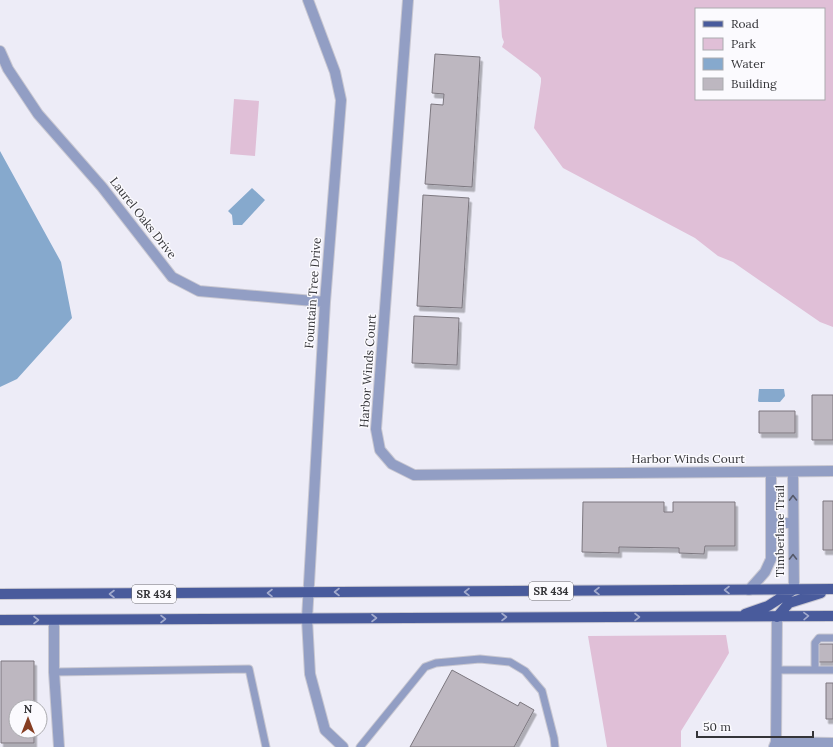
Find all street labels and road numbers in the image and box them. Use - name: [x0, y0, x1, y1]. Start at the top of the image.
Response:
- street label: Laurel Oaks Drive: [107, 174, 180, 262]
- street label: Fountain Tree Drive: [301, 237, 324, 349]
- street label: Harbor Winds Court: [356, 313, 379, 428]
- street label: Harbor Winds Court: [631, 451, 745, 466]
- street label: Timberlane Trail: [772, 485, 787, 577]
- road number: SR 434: [529, 582, 573, 600]
- road number: SR 434: [132, 585, 176, 603]

